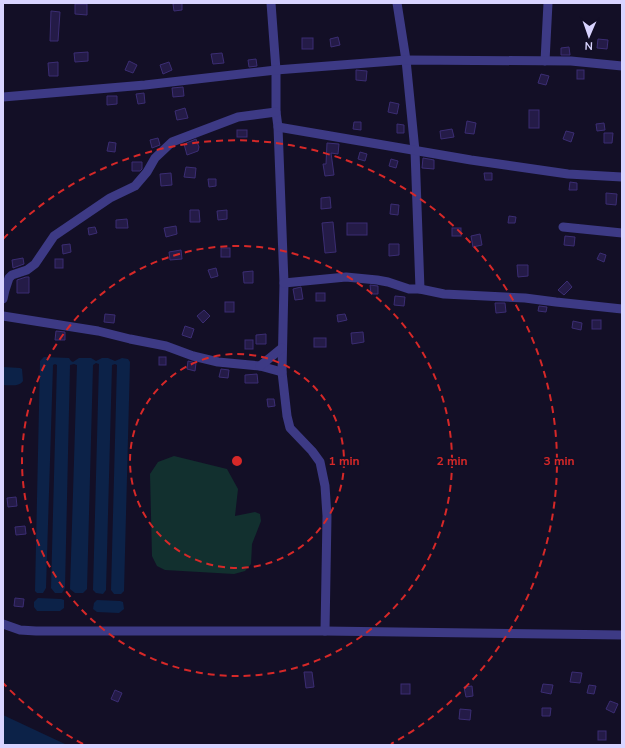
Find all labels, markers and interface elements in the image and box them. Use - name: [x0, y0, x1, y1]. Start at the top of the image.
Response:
- north arrow: [569, 16, 609, 56]
- text: N: [584, 38, 593, 53]
- text: 1 min: [328, 453, 360, 469]
- text: 2 min: [436, 453, 468, 469]
- text: 3 min: [543, 453, 575, 469]
- centre of rings: [230, 454, 244, 468]

